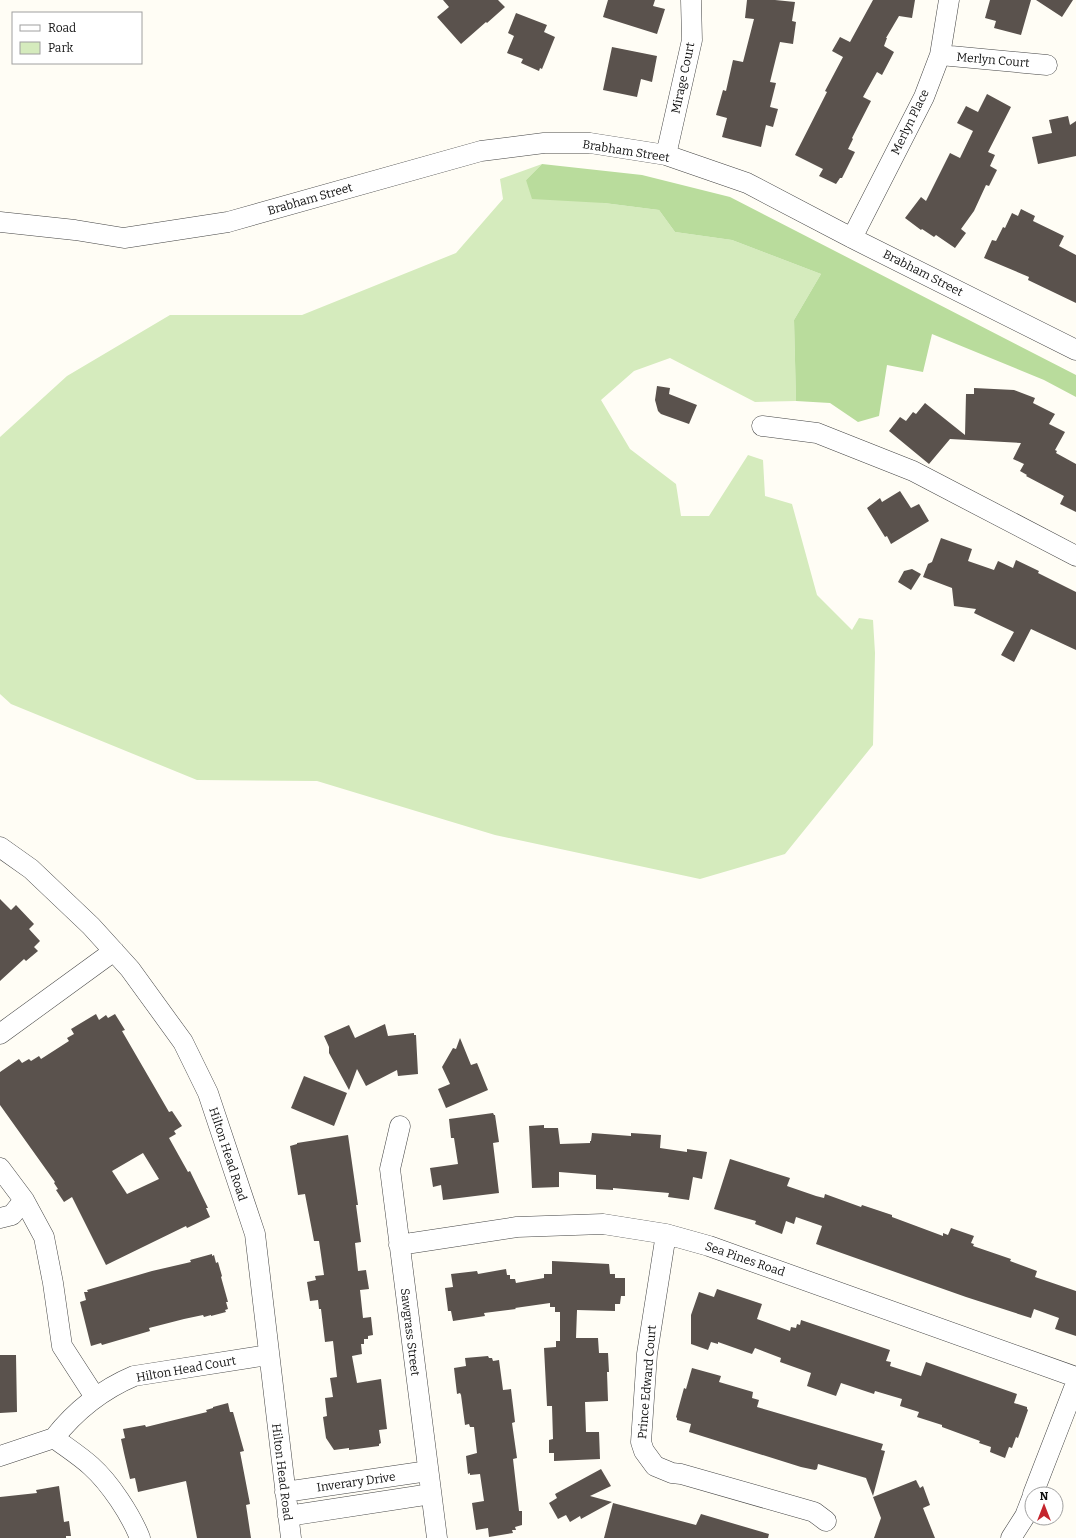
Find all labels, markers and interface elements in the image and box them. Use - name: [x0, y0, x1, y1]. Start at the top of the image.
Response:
- legend: [12, 12, 142, 64]
- text: Road: [48, 21, 76, 35]
- street label: Mirage Court: [669, 40, 698, 115]
- text: Park: [48, 41, 74, 55]
- street label: Merlyn Court: [956, 50, 1031, 70]
- street label: Merlyn Place: [888, 87, 932, 157]
- street label: Brabham Street: [582, 137, 671, 165]
- street label: Brabham Street: [266, 180, 355, 218]
- street label: Brabham Street: [881, 247, 966, 299]
- street label: Hilton Head Road: [206, 1105, 250, 1203]
- street label: Sea Pines Road: [703, 1239, 787, 1279]
- street label: Sawgrass Street: [398, 1287, 422, 1377]
- street label: Prince Edward Court: [635, 1324, 659, 1440]
- street label: Hilton Head Court: [135, 1353, 238, 1385]
- street label: Hilton Head Road: [269, 1423, 295, 1521]
- street label: Inverary Drive: [316, 1470, 396, 1494]
- north arrow: [1024, 1486, 1064, 1526]
- text: N: [1040, 1490, 1049, 1503]

